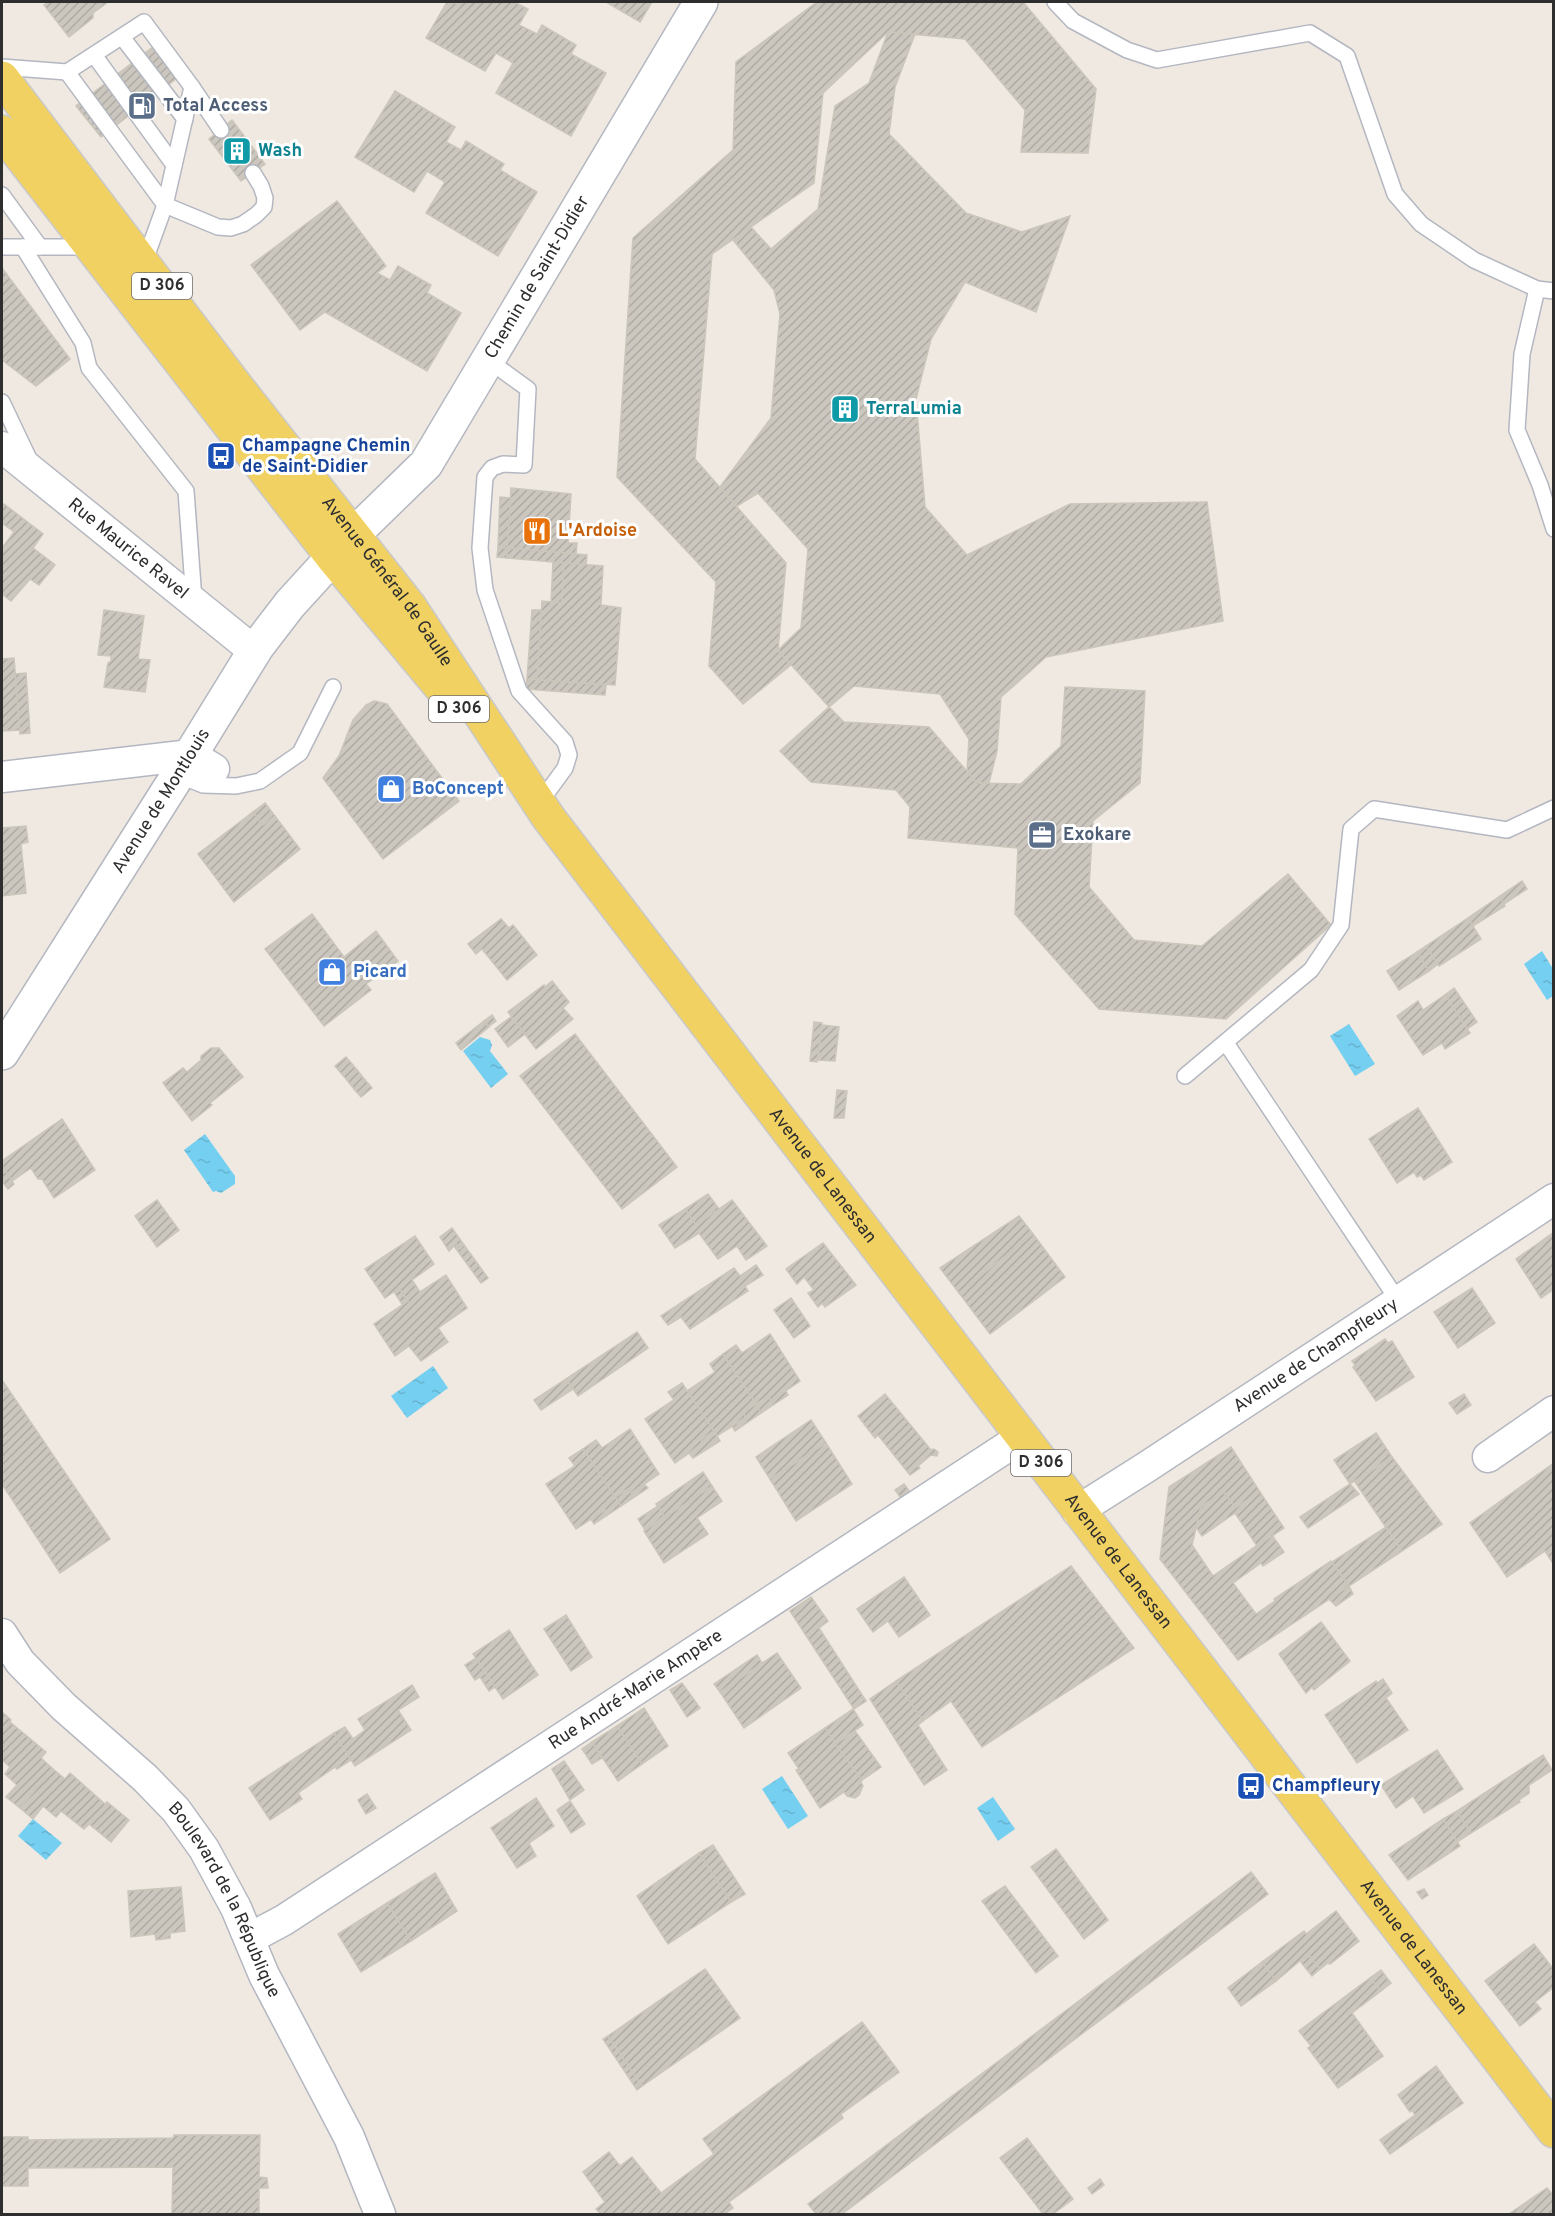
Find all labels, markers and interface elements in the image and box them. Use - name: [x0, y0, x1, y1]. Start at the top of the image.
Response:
- fuel station icon: Total Access: [126, 90, 158, 122]
- place label: Total Access: [163, 95, 268, 118]
- building icon: Wash: [221, 135, 253, 167]
- place label: Wash: [258, 140, 302, 163]
- street label: Chemin de Saint-Didier: [479, 192, 595, 363]
- road number: D 306: [132, 273, 192, 299]
- building icon: TerraLumia: [829, 393, 861, 425]
- place label: TerraLumia: [866, 398, 962, 421]
- place label: Champagne Chemin de Saint-Didier: [242, 435, 410, 479]
- bus stop icon: Champagne Chemin de Saint-Didier: [205, 440, 237, 472]
- street label: Avenue Général de Gaulle: [316, 492, 458, 671]
- street label: Rue Maurice Ravel: [63, 493, 193, 605]
- restaurant icon: L'Ardoise: [521, 515, 553, 547]
- place label: L'Ardoise: [558, 520, 637, 543]
- road number: D 306: [429, 696, 489, 722]
- street label: Avenue de Montlouis: [107, 724, 215, 878]
- shop icon: BoConcept: [375, 773, 407, 805]
- place label: BoConcept: [412, 778, 504, 801]
- office icon: Exokare: [1026, 819, 1058, 851]
- place label: Exokare: [1063, 824, 1131, 847]
- shop icon: Picard: [316, 956, 348, 988]
- place label: Picard: [353, 961, 407, 984]
- street label: Avenue de Lanessan: [763, 1103, 882, 1248]
- street label: Avenue de Champfleury: [1229, 1293, 1403, 1418]
- road number: D 306: [1011, 1450, 1071, 1476]
- street label: Avenue de Lanessan: [1059, 1489, 1177, 1634]
- street label: Rue André-Marie Ampère: [544, 1624, 727, 1755]
- bus stop icon: Champfleury: [1235, 1770, 1267, 1802]
- place label: Champfleury: [1272, 1775, 1381, 1798]
- street label: Boulevard de la République: [163, 1797, 285, 2002]
- street label: Avenue de Lanessan: [1354, 1875, 1473, 2020]

